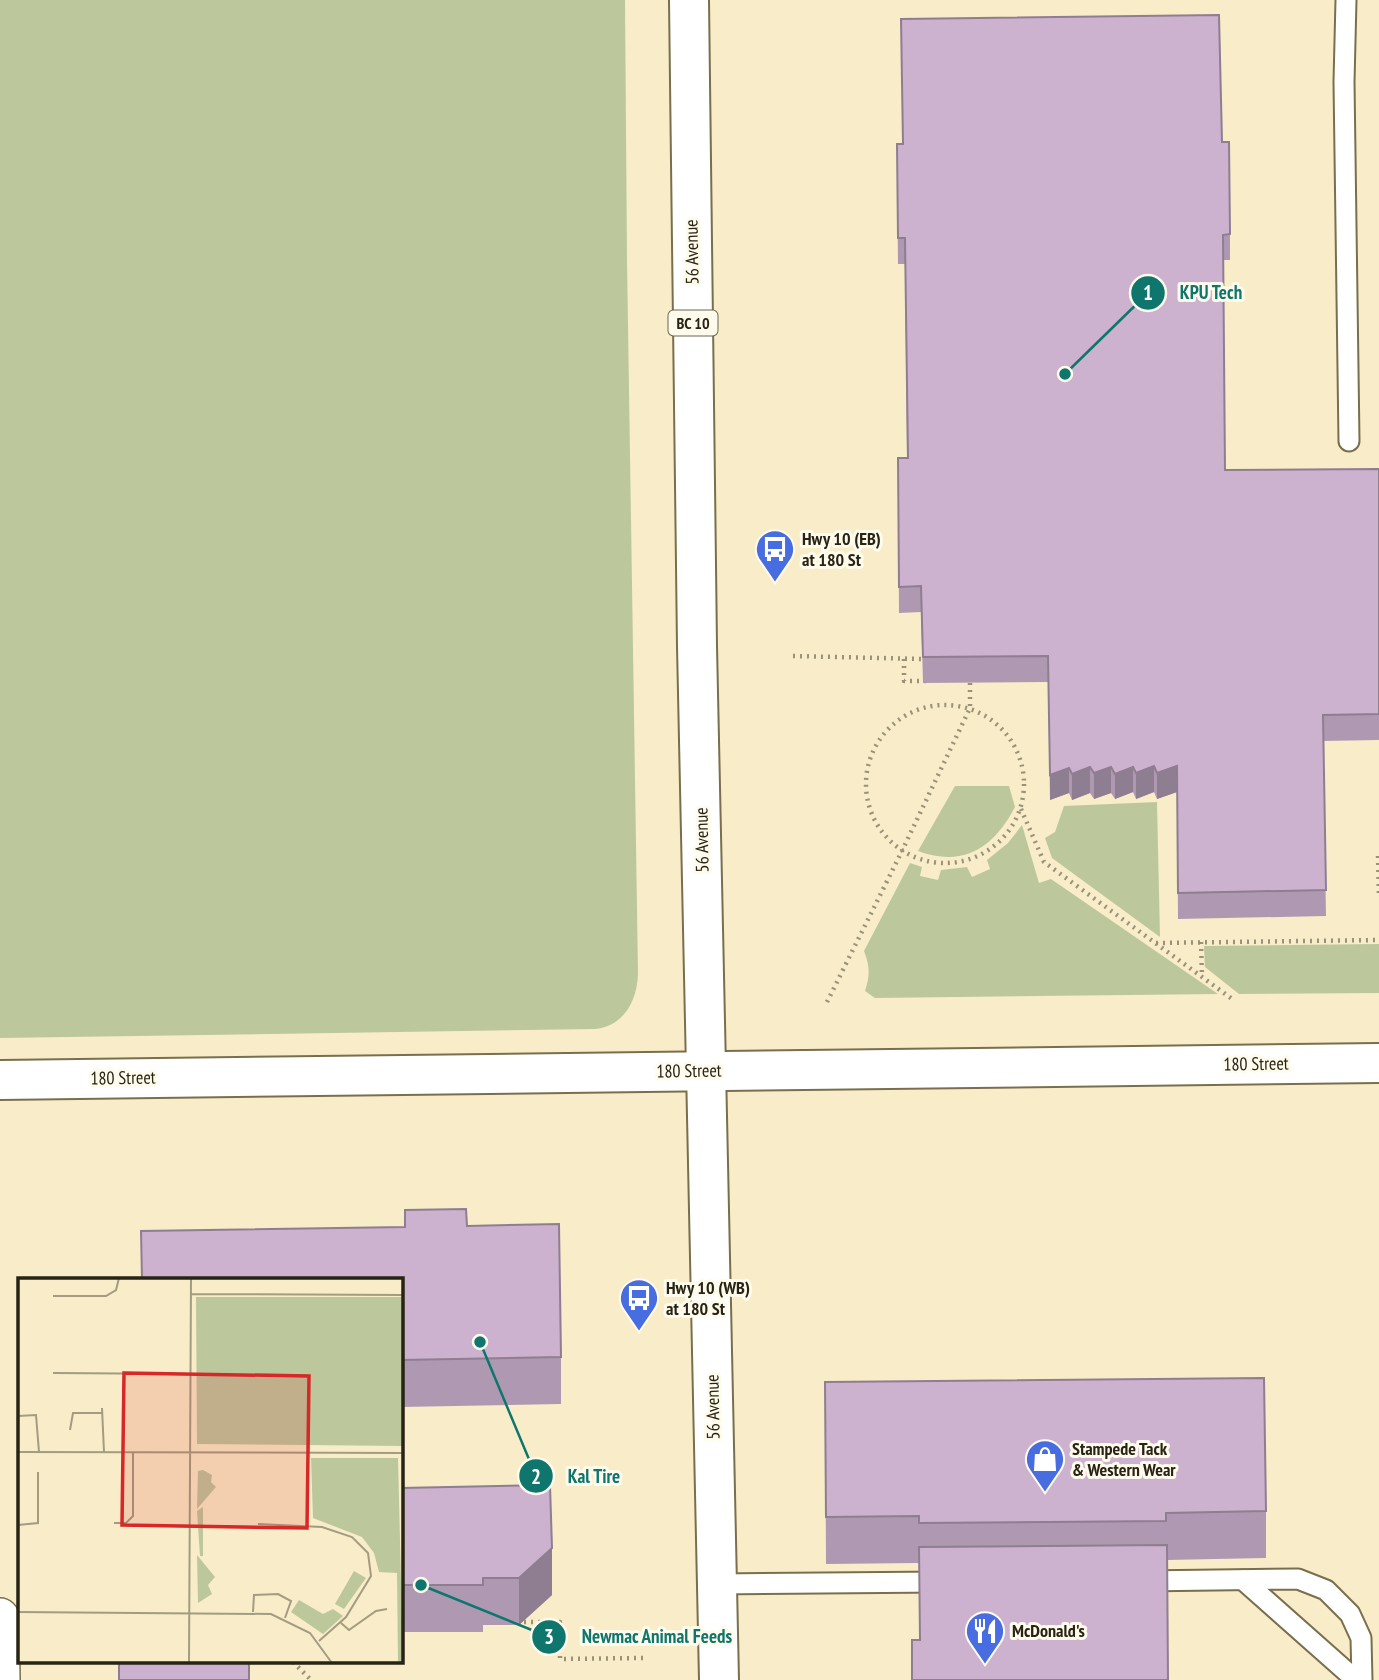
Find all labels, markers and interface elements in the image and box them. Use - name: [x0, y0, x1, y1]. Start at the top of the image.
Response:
- street label: 56 Avenue: [679, 219, 704, 285]
- callout: KPU Tech: [1131, 273, 1257, 313]
- text: 1: [1143, 279, 1153, 306]
- text: KPU Tech: [1180, 280, 1242, 304]
- road number: BC 10: [668, 310, 718, 336]
- place label: Hwy 10 (EB) at 180 St: [802, 527, 881, 571]
- bus stop icon: Hwy 10 (EB) at 180 St: [754, 528, 796, 583]
- street label: 56 Avenue: [689, 807, 714, 873]
- street label: 180 Street: [1223, 1051, 1289, 1076]
- street label: 180 Street: [656, 1058, 722, 1083]
- street label: 180 Street: [90, 1065, 156, 1090]
- place label: Hwy 10 (WB) at 180 St: [666, 1276, 750, 1320]
- bus stop icon: Hwy 10 (WB) at 180 St: [618, 1277, 660, 1332]
- inset map: [18, 1278, 402, 1662]
- street label: 56 Avenue: [700, 1374, 725, 1440]
- place label: Stampede Tack & Western Wear: [1072, 1437, 1176, 1481]
- shop icon: Stampede Tack & Western Wear: [1024, 1438, 1066, 1493]
- callout: Kal Tire: [519, 1456, 635, 1496]
- text: 2: [531, 1463, 541, 1490]
- text: Kal Tire: [568, 1464, 620, 1488]
- restaurant icon: McDonald's: [964, 1610, 1006, 1665]
- callout: Newmac Animal Feeds: [532, 1617, 746, 1657]
- place label: McDonald's: [1012, 1619, 1085, 1642]
- text: 3: [544, 1623, 554, 1650]
- text: Newmac Animal Feeds: [582, 1624, 732, 1648]

